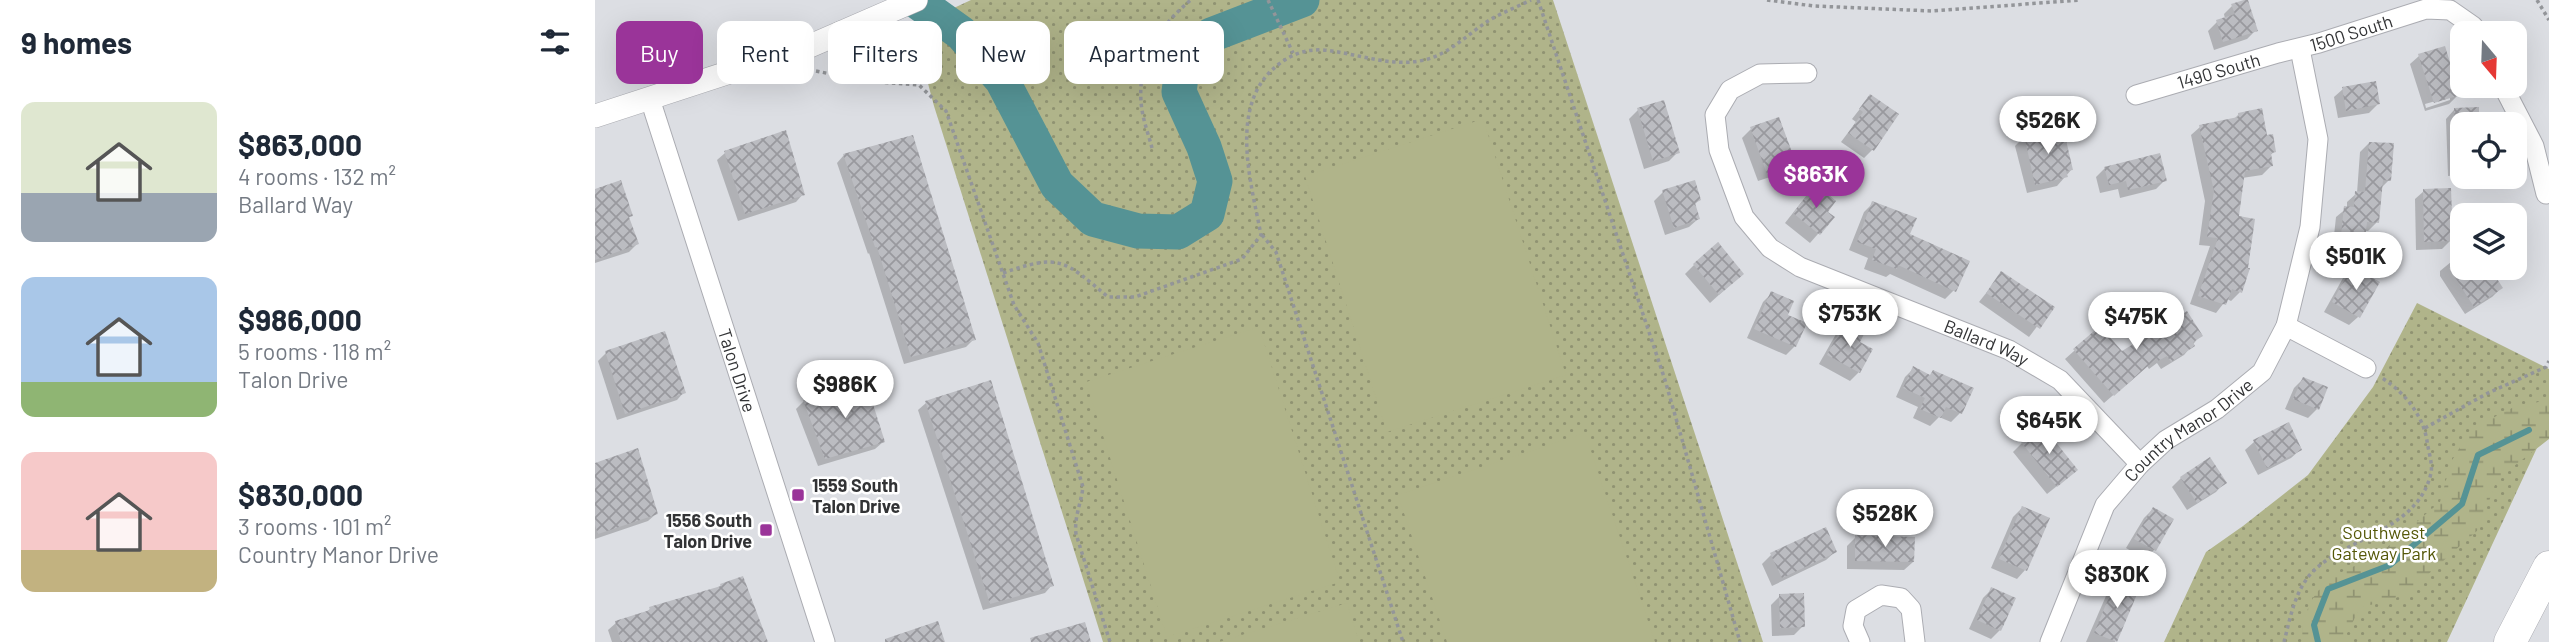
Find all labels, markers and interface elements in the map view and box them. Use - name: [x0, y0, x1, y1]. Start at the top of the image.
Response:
- street label: 1500 South: [2307, 9, 2395, 56]
- chip: Buy: [616, 21, 703, 84]
- chip: Rent: [717, 21, 814, 84]
- chip: Filters: [828, 21, 942, 84]
- chip: New: [956, 21, 1050, 84]
- chip: Apartment: [1064, 21, 1224, 84]
- north arrow: [2450, 21, 2527, 98]
- map controls: [2450, 21, 2527, 280]
- icon: filters: [536, 23, 574, 61]
- text: 9 homes: [21, 24, 132, 60]
- street label: 1490 South: [2174, 48, 2263, 93]
- pin: $526K: [1999, 96, 2097, 156]
- text: $526K: [2015, 105, 2081, 133]
- button: locate: [2450, 112, 2527, 189]
- text: $863,000: [238, 126, 362, 162]
- icon: home: [77, 130, 161, 214]
- pin: $863K: [1767, 150, 1865, 210]
- text: $863K: [1784, 159, 1848, 187]
- text: 4 rooms · 132 m²: [238, 162, 396, 190]
- text: Ballard Way: [238, 190, 353, 218]
- button: layers: [2450, 203, 2527, 280]
- pin: $501K: [2307, 232, 2405, 292]
- text: $501K: [2326, 241, 2386, 269]
- pin: $753K: [1801, 290, 1899, 349]
- pin: $475K: [2087, 292, 2185, 352]
- text: $753K: [1818, 298, 1882, 326]
- text: $986,000: [238, 301, 362, 337]
- text: $475K: [2104, 301, 2168, 329]
- icon: home: [77, 305, 161, 389]
- street label: Ballard Way: [1941, 314, 2033, 370]
- street label: Talon Drive: [714, 326, 761, 415]
- text: 5 rooms · 118 m²: [238, 337, 391, 365]
- pin: $986K: [796, 360, 894, 420]
- text: Talon Drive: [238, 365, 349, 393]
- text: $986K: [813, 369, 877, 397]
- street label: Country Manor Drive: [2119, 373, 2257, 486]
- pin: $645K: [2000, 396, 2098, 456]
- text: $645K: [2016, 405, 2082, 433]
- place label: 1559 South Talon Drive: [812, 474, 901, 517]
- text: $830,000: [238, 476, 363, 512]
- icon: home: [77, 480, 161, 564]
- marker: 1559 South Talon Drive: [790, 487, 806, 503]
- pin: $528K: [1836, 490, 1934, 549]
- text: $528K: [1852, 498, 1918, 526]
- place label: 1556 South Talon Drive: [664, 509, 752, 552]
- text: 3 rooms · 101 m²: [238, 512, 391, 540]
- park label: Southwest Gateway Park: [2332, 521, 2436, 564]
- marker: 1556 South Talon Drive: [758, 522, 774, 538]
- text: Country Manor Drive: [238, 540, 439, 568]
- pin: $830K: [2068, 550, 2166, 610]
- text: $830K: [2084, 559, 2150, 587]

